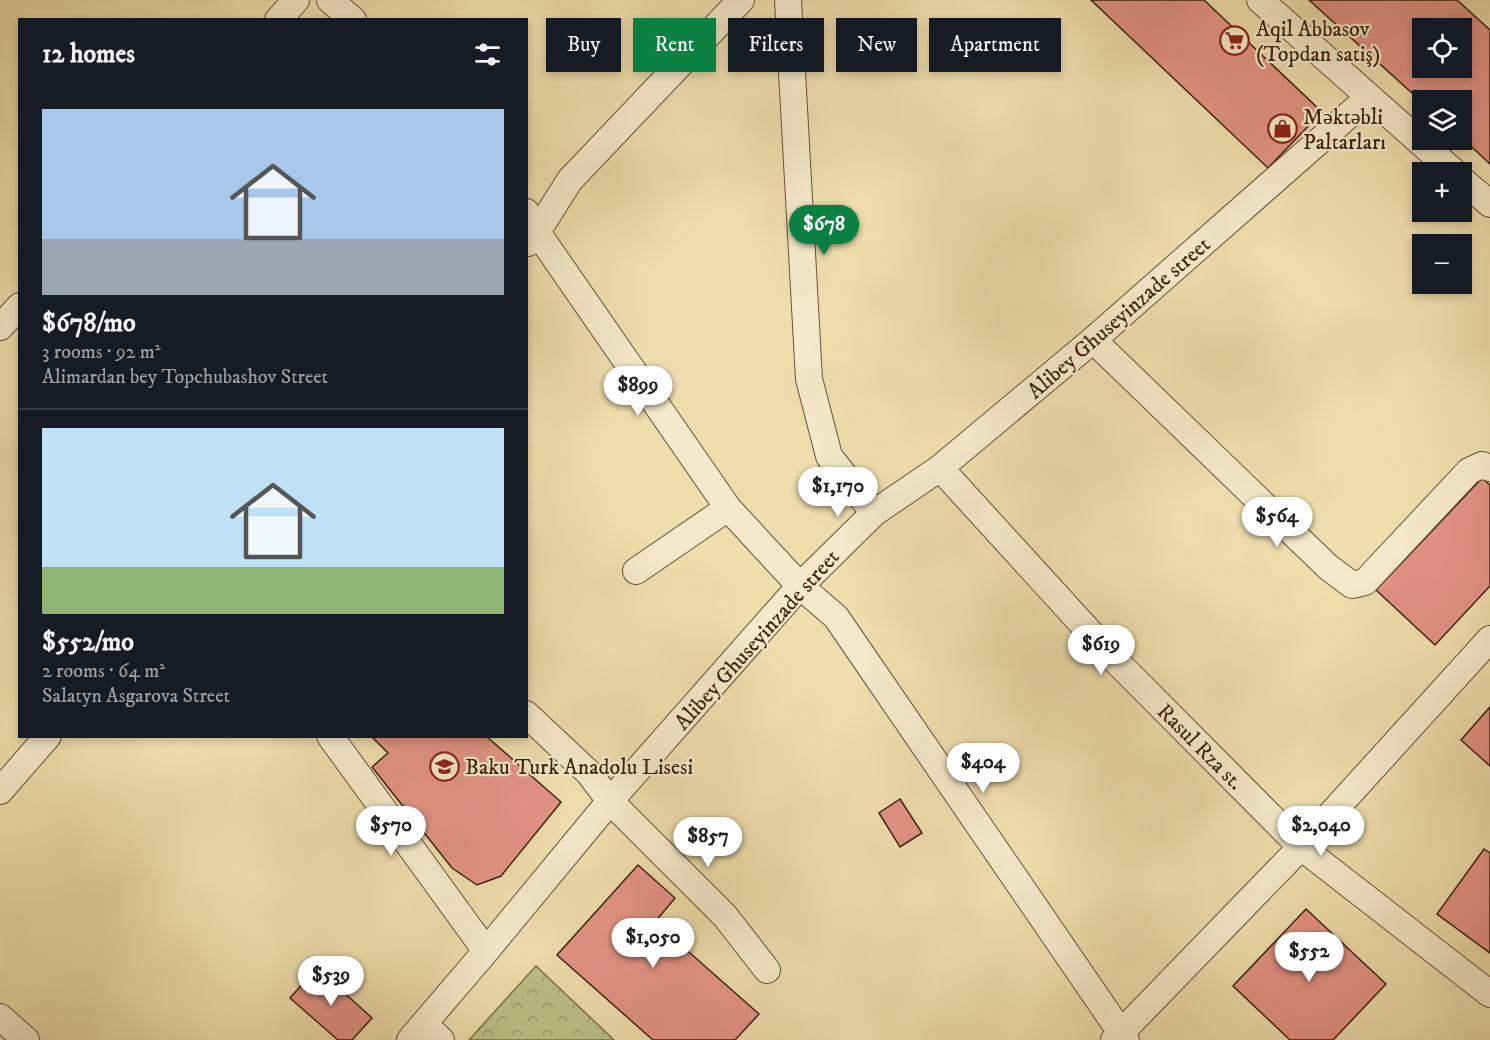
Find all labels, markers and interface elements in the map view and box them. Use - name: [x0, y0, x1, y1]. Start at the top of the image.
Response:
- place label: Aqil Abbasov (Topdan satiş): [1256, 16, 1380, 68]
- chip: Buy: [546, 18, 621, 72]
- chip: Rent: [633, 18, 716, 72]
- chip: Filters: [728, 18, 824, 72]
- chip: New: [836, 18, 917, 72]
- chip: Apartment: [929, 18, 1061, 72]
- map controls: [1412, 18, 1472, 294]
- button: locate: [1412, 18, 1472, 78]
- supermarket icon: Aqil Abbasov (Topdan satiş): [1219, 25, 1251, 57]
- text: 12 homes: [42, 38, 135, 71]
- icon: filters: [471, 38, 504, 71]
- button: layers: [1412, 90, 1472, 150]
- place label: Mәktәbli Paltarları: [1303, 104, 1386, 156]
- shop icon: Mәktәbli Paltarları: [1266, 113, 1298, 145]
- icon: home: [219, 148, 327, 256]
- button: +: [1412, 162, 1472, 222]
- pin: $678: [788, 205, 860, 256]
- text: $678: [803, 212, 845, 237]
- street label: Alibey Ghuseyinzade street: [1022, 231, 1216, 405]
- button: −: [1412, 234, 1472, 294]
- text: $678/mo: [42, 307, 136, 340]
- text: 3 rooms · 92 m²: [42, 340, 161, 365]
- text: Alimardan bey Topchubashov Street: [42, 365, 328, 390]
- pin: $899: [602, 366, 674, 417]
- text: $899: [618, 373, 658, 398]
- icon: home: [219, 467, 327, 575]
- pin: $1,170: [789, 467, 887, 518]
- text: $1,170: [812, 474, 864, 499]
- pin: $564: [1241, 497, 1313, 548]
- text: $564: [1256, 504, 1298, 529]
- street label: Alibey Ghuseyinzade street: [669, 544, 845, 736]
- pin: $619: [1065, 625, 1137, 676]
- text: $552/mo: [42, 626, 134, 659]
- text: $619: [1082, 632, 1120, 657]
- text: 2 rooms · 64 m²: [42, 659, 165, 684]
- text: Salatyn Asgarova Street: [42, 684, 230, 709]
- street label: Rasul Rza st.: [1151, 698, 1249, 796]
- pin: $404: [947, 743, 1019, 794]
- school or university icon: Baku Turk Anadolu Lisesi: [428, 750, 460, 782]
- text: $404: [961, 750, 1005, 775]
- place label: Baku Turk Anadolu Lisesi: [465, 754, 693, 781]
- pin: $570: [355, 806, 427, 857]
- pin: $2,040: [1272, 806, 1370, 857]
- text: $570: [370, 813, 412, 838]
- text: $2,040: [1291, 813, 1351, 838]
- pin: $857: [672, 817, 744, 868]
- text: $857: [687, 824, 729, 849]
- pin: $1,050: [604, 918, 702, 969]
- text: $1,050: [625, 925, 681, 950]
- pin: $552: [1273, 932, 1345, 983]
- text: $552: [1289, 939, 1329, 964]
- pin: $539: [295, 956, 367, 1007]
- text: $539: [312, 963, 350, 988]

